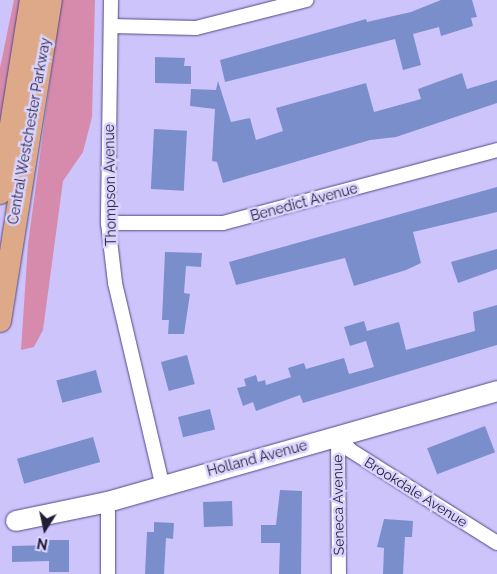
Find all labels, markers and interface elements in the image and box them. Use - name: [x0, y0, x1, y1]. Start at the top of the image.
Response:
- street label: Central Westchester Parkway: [4, 36, 54, 226]
- street label: Thompson Avenue: [101, 124, 119, 246]
- street label: Benedict Avenue: [248, 180, 360, 224]
- street label: Holland Avenue: [205, 437, 309, 479]
- street label: Brookdale Avenue: [361, 453, 471, 531]
- street label: Seneca Avenue: [329, 454, 347, 556]
- north arrow: [20, 504, 70, 554]
- text: N: [36, 535, 49, 553]

